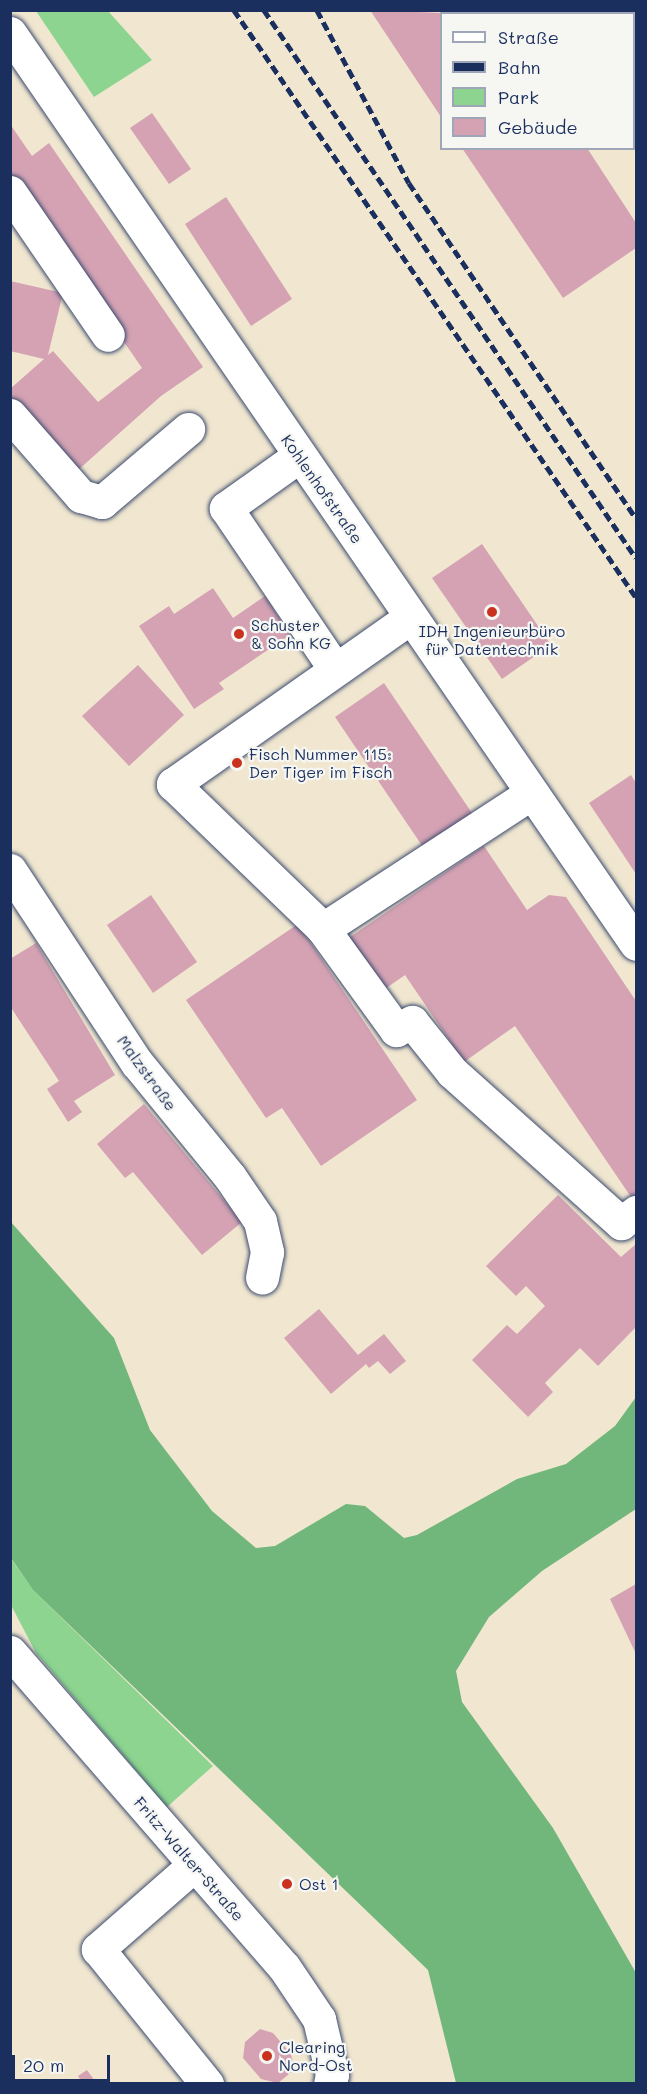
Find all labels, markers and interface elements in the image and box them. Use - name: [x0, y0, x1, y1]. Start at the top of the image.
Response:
- legend: [440, 12, 635, 150]
- text: Straße: [498, 25, 559, 49]
- text: Bahn: [498, 55, 541, 79]
- text: Park: [498, 85, 539, 109]
- text: Gebäude: [498, 115, 578, 139]
- street label: Kohlenhofstraße: [277, 431, 367, 547]
- marker: IDH Ingenieurbüro für Datentechnik: [485, 605, 499, 619]
- place label: Schuster & Sohn KG: [251, 615, 331, 653]
- place label: IDH Ingenieurbüro für Datentechnik: [419, 621, 565, 659]
- marker: Schuster & Sohn KG: [232, 627, 246, 641]
- place label: Fisch Nummer 115: Der Tiger im Fisch: [249, 744, 392, 782]
- marker: Fisch Nummer 115: Der Tiger im Fisch: [230, 756, 244, 770]
- street label: Malzstraße: [113, 1032, 181, 1114]
- street label: Fritz-Walter-Straße: [130, 1793, 248, 1925]
- place label: Ost 1: [299, 1874, 339, 1894]
- marker: Ost 1: [280, 1877, 294, 1891]
- place label: Clearing Nord-Ost: [279, 2037, 353, 2075]
- scale bar: [15, 2043, 112, 2081]
- marker: Clearing Nord-Ost: [260, 2049, 274, 2063]
- text: 20 m: [23, 2053, 64, 2077]

